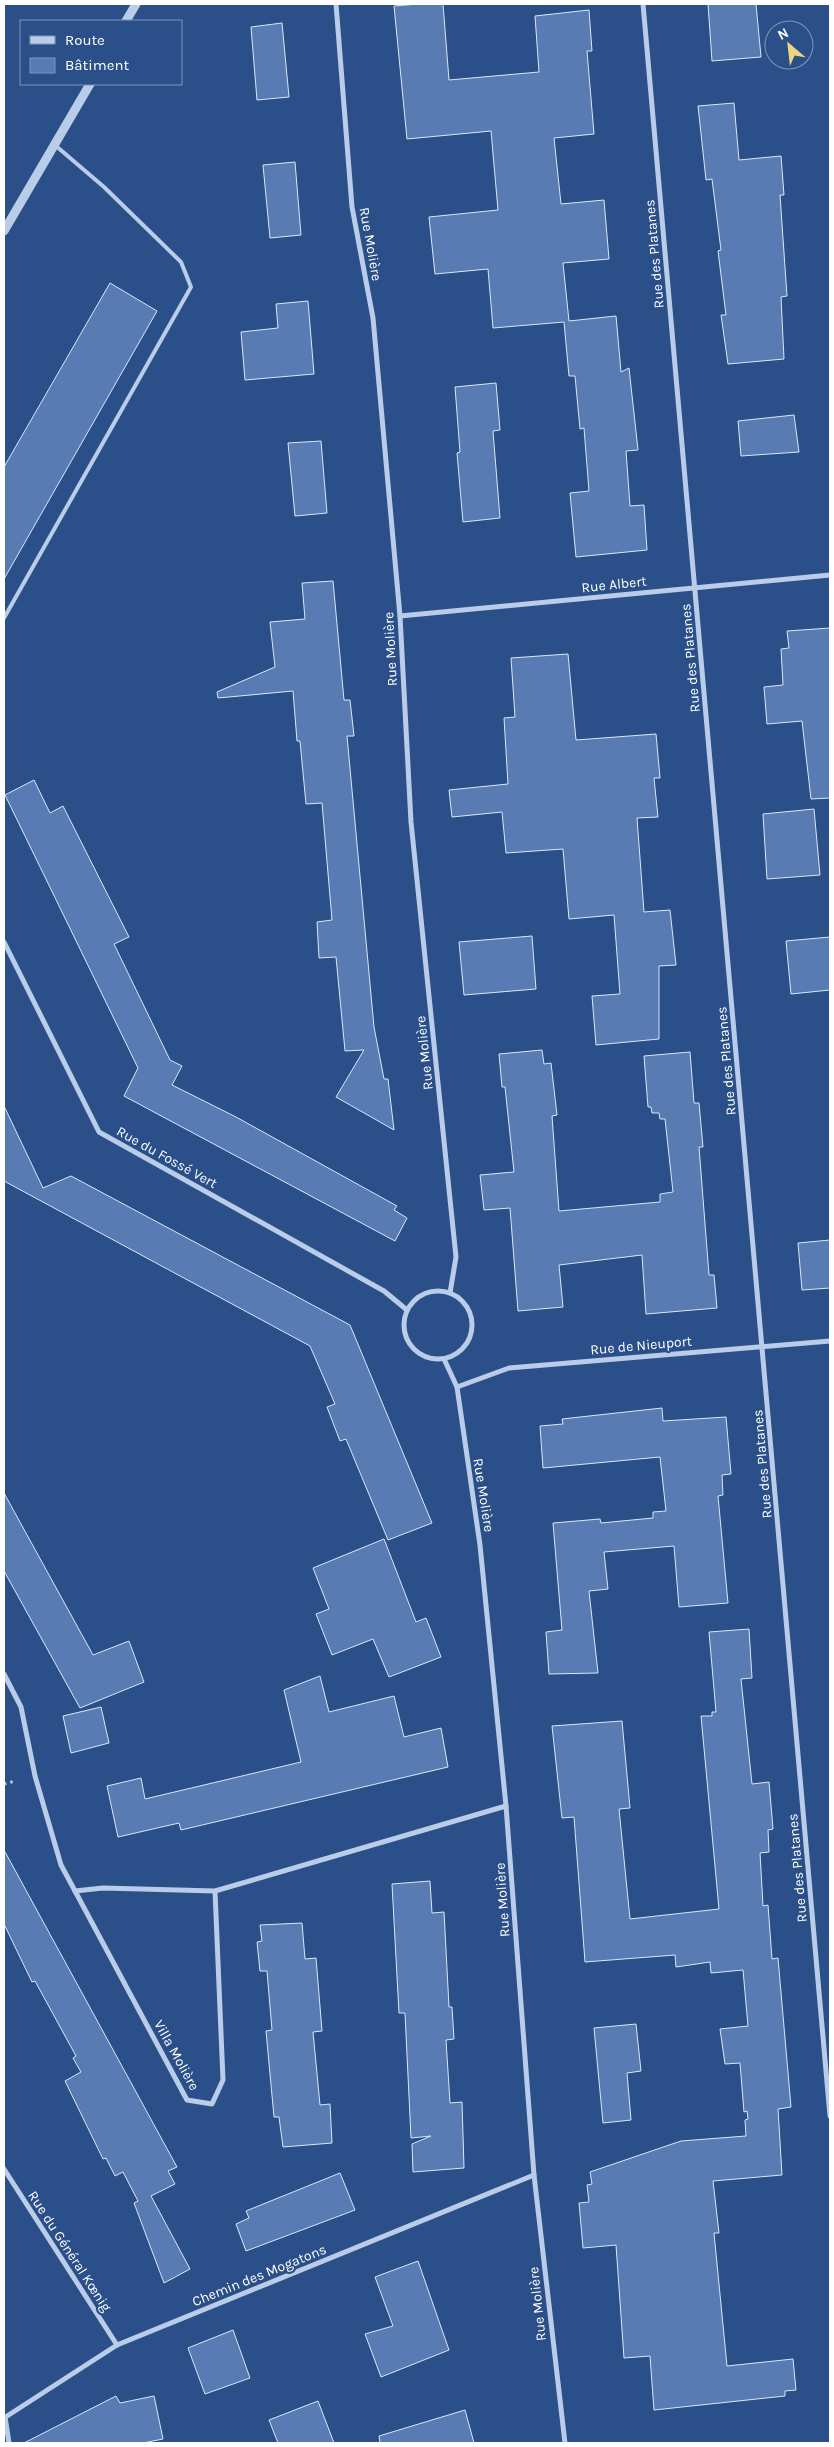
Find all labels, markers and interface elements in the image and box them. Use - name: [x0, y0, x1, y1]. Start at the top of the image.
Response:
- legend: [20, 20, 182, 85]
- north arrow: [764, 20, 814, 70]
- text: N: [775, 24, 792, 44]
- text: Route: [65, 31, 105, 49]
- text: Bâtiment: [65, 56, 129, 74]
- street label: Rue des Platanes: [641, 199, 668, 309]
- street label: Rue Molière: [356, 206, 385, 282]
- street label: Rue Albert: [581, 573, 647, 596]
- street label: Rue des Platanes: [677, 603, 704, 713]
- street label: Rue Molière: [380, 611, 401, 687]
- street label: Rue des Platanes: [713, 1006, 740, 1116]
- street label: Rue Molière: [412, 1015, 437, 1091]
- street label: Rue du Fossé Vert: [113, 1123, 220, 1192]
- street label: Rue de Nieuport: [590, 1333, 693, 1358]
- street label: Rue des Platanes: [749, 1409, 776, 1519]
- street label: Rue Molière: [469, 1457, 498, 1533]
- street label: Rue des Platanes: [784, 1813, 811, 1923]
- street label: Rue Molière: [491, 1862, 514, 1938]
- street label: Villa Molière: [150, 2017, 203, 2093]
- street label: Rue du Général Kœnig: [24, 2188, 115, 2315]
- street label: Chemin des Mogatons: [190, 2241, 329, 2310]
- street label: Rue Molière: [525, 2266, 550, 2342]

